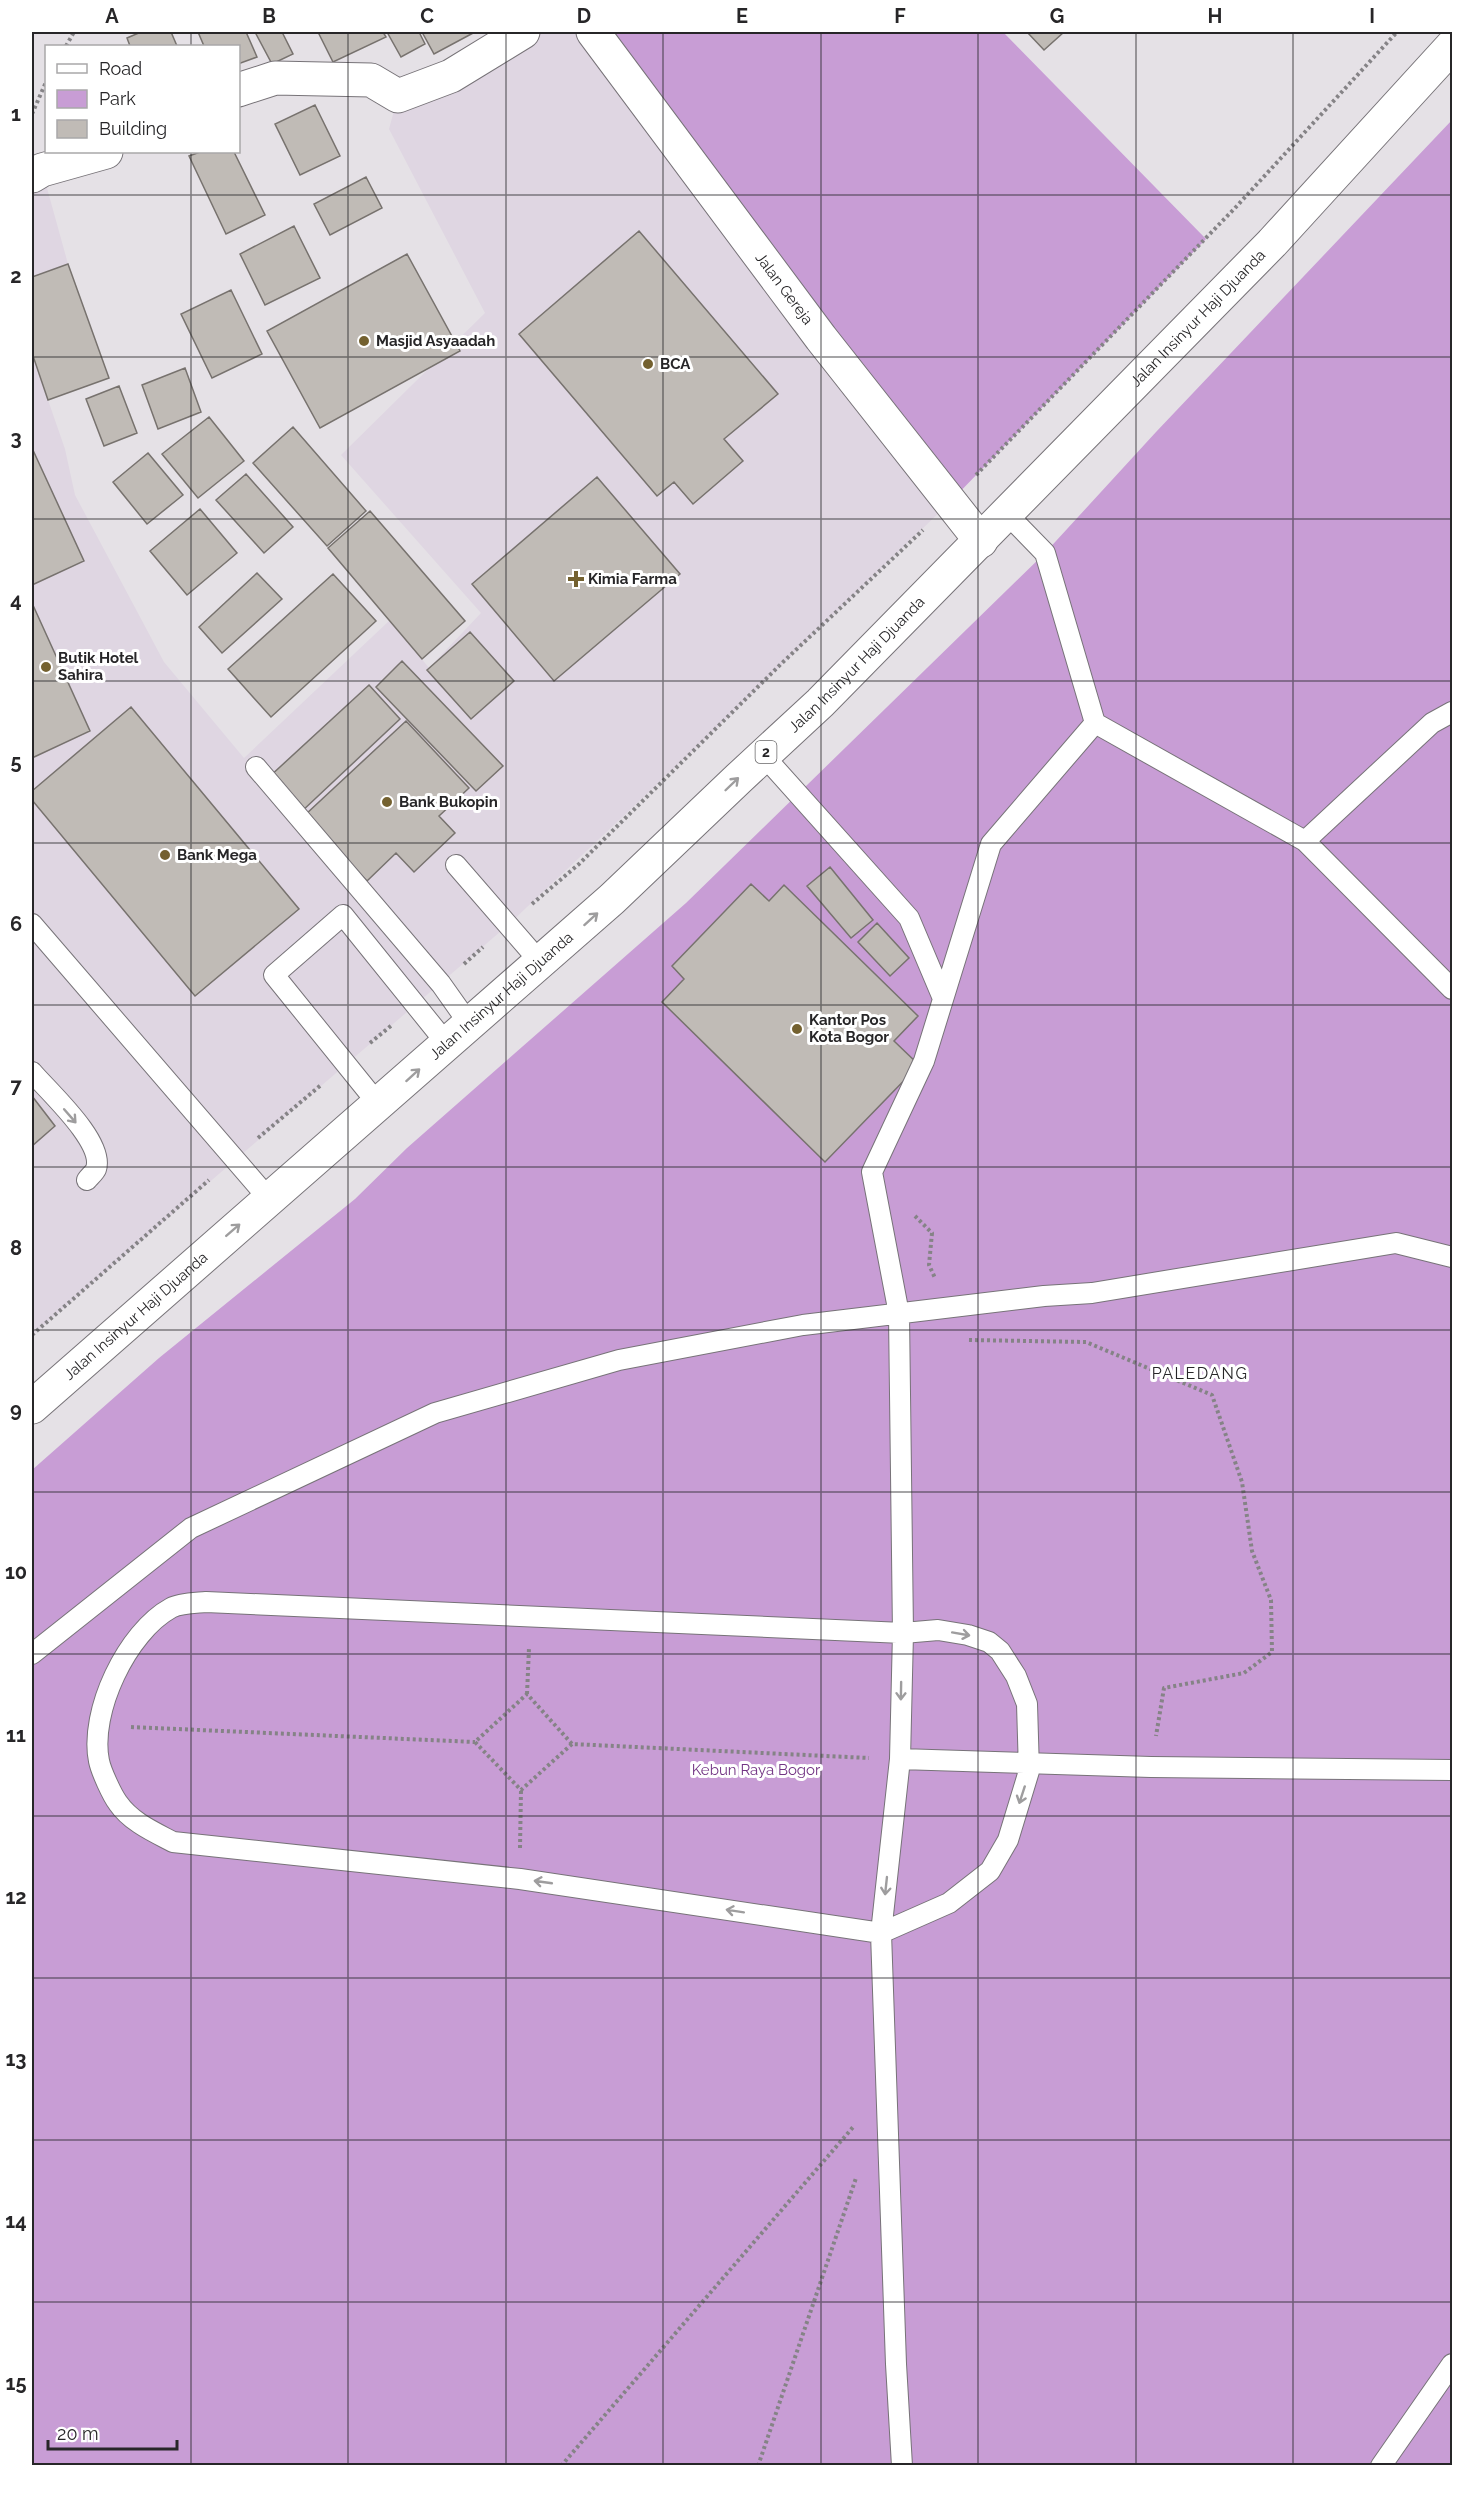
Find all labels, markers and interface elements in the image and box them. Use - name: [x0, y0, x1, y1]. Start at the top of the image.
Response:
- text: A: [105, 4, 119, 28]
- text: B: [262, 4, 276, 28]
- text: C: [420, 4, 434, 28]
- text: D: [577, 4, 591, 28]
- text: E: [736, 4, 748, 28]
- text: F: [894, 4, 906, 28]
- text: G: [1050, 4, 1064, 28]
- text: H: [1208, 4, 1222, 28]
- text: I: [1369, 4, 1375, 28]
- legend: [45, 45, 240, 153]
- text: Road: [99, 58, 142, 79]
- text: Park: [99, 88, 136, 109]
- text: 1: [11, 102, 21, 126]
- text: Building: [99, 118, 167, 139]
- street label: Jalan Insinyur Haji Djuanda: [1127, 246, 1269, 391]
- street label: Jalan Gereja: [752, 249, 817, 328]
- text: 2: [10, 264, 22, 288]
- place label: Masjid Asyaadah: [376, 332, 495, 350]
- marker: Masjid Asyaadah: [357, 334, 371, 348]
- place label: BCA: [660, 355, 691, 373]
- marker: BCA: [641, 357, 655, 371]
- text: 3: [10, 426, 22, 450]
- place label: Kimia Farma: [588, 570, 677, 588]
- marker: Kimia Farma: [569, 572, 583, 586]
- text: 4: [10, 588, 22, 612]
- street label: Jalan Insinyur Haji Djuanda: [785, 593, 928, 736]
- place label: Butik Hotel Sahira: [58, 649, 139, 684]
- marker: Butik Hotel Sahira: [39, 660, 53, 674]
- road number: 2: [756, 741, 777, 763]
- text: 5: [10, 750, 22, 774]
- one-way arrow: [724, 777, 739, 791]
- place label: Bank Bukopin: [399, 793, 498, 811]
- marker: Bank Bukopin: [380, 795, 394, 809]
- place label: Bank Mega: [177, 846, 257, 864]
- marker: Bank Mega: [158, 848, 172, 862]
- text: 6: [10, 912, 22, 936]
- one-way arrow: [583, 912, 598, 926]
- street label: Jalan Insinyur Haji Djuanda: [426, 928, 577, 1064]
- place label: Kantor Pos Kota Bogor: [809, 1011, 889, 1046]
- marker: Kantor Pos Kota Bogor: [790, 1022, 804, 1036]
- one-way arrow: [405, 1068, 420, 1082]
- text: 7: [10, 1074, 22, 1098]
- one-way arrow: [63, 1108, 77, 1123]
- one-way arrow: [225, 1223, 240, 1237]
- text: 8: [10, 1236, 22, 1260]
- street label: Jalan Insinyur Haji Djuanda: [60, 1248, 211, 1384]
- district label: PALEDANG: [1152, 1364, 1248, 1383]
- text: 9: [10, 1398, 22, 1422]
- text: 10: [5, 1560, 27, 1584]
- one-way arrow: [950, 1629, 970, 1640]
- one-way arrow: [896, 1681, 907, 1701]
- text: 11: [6, 1723, 26, 1747]
- park label: Kebun Raya Bogor: [692, 1761, 821, 1779]
- one-way arrow: [1015, 1785, 1026, 1804]
- one-way arrow: [880, 1875, 891, 1895]
- one-way arrow: [533, 1877, 553, 1888]
- text: 12: [5, 1885, 27, 1909]
- one-way arrow: [726, 1906, 746, 1917]
- text: 13: [5, 2047, 27, 2071]
- text: 14: [5, 2209, 27, 2233]
- text: 15: [6, 2371, 26, 2395]
- scale bar: [48, 2413, 177, 2451]
- text: 20 m: [57, 2423, 99, 2444]

